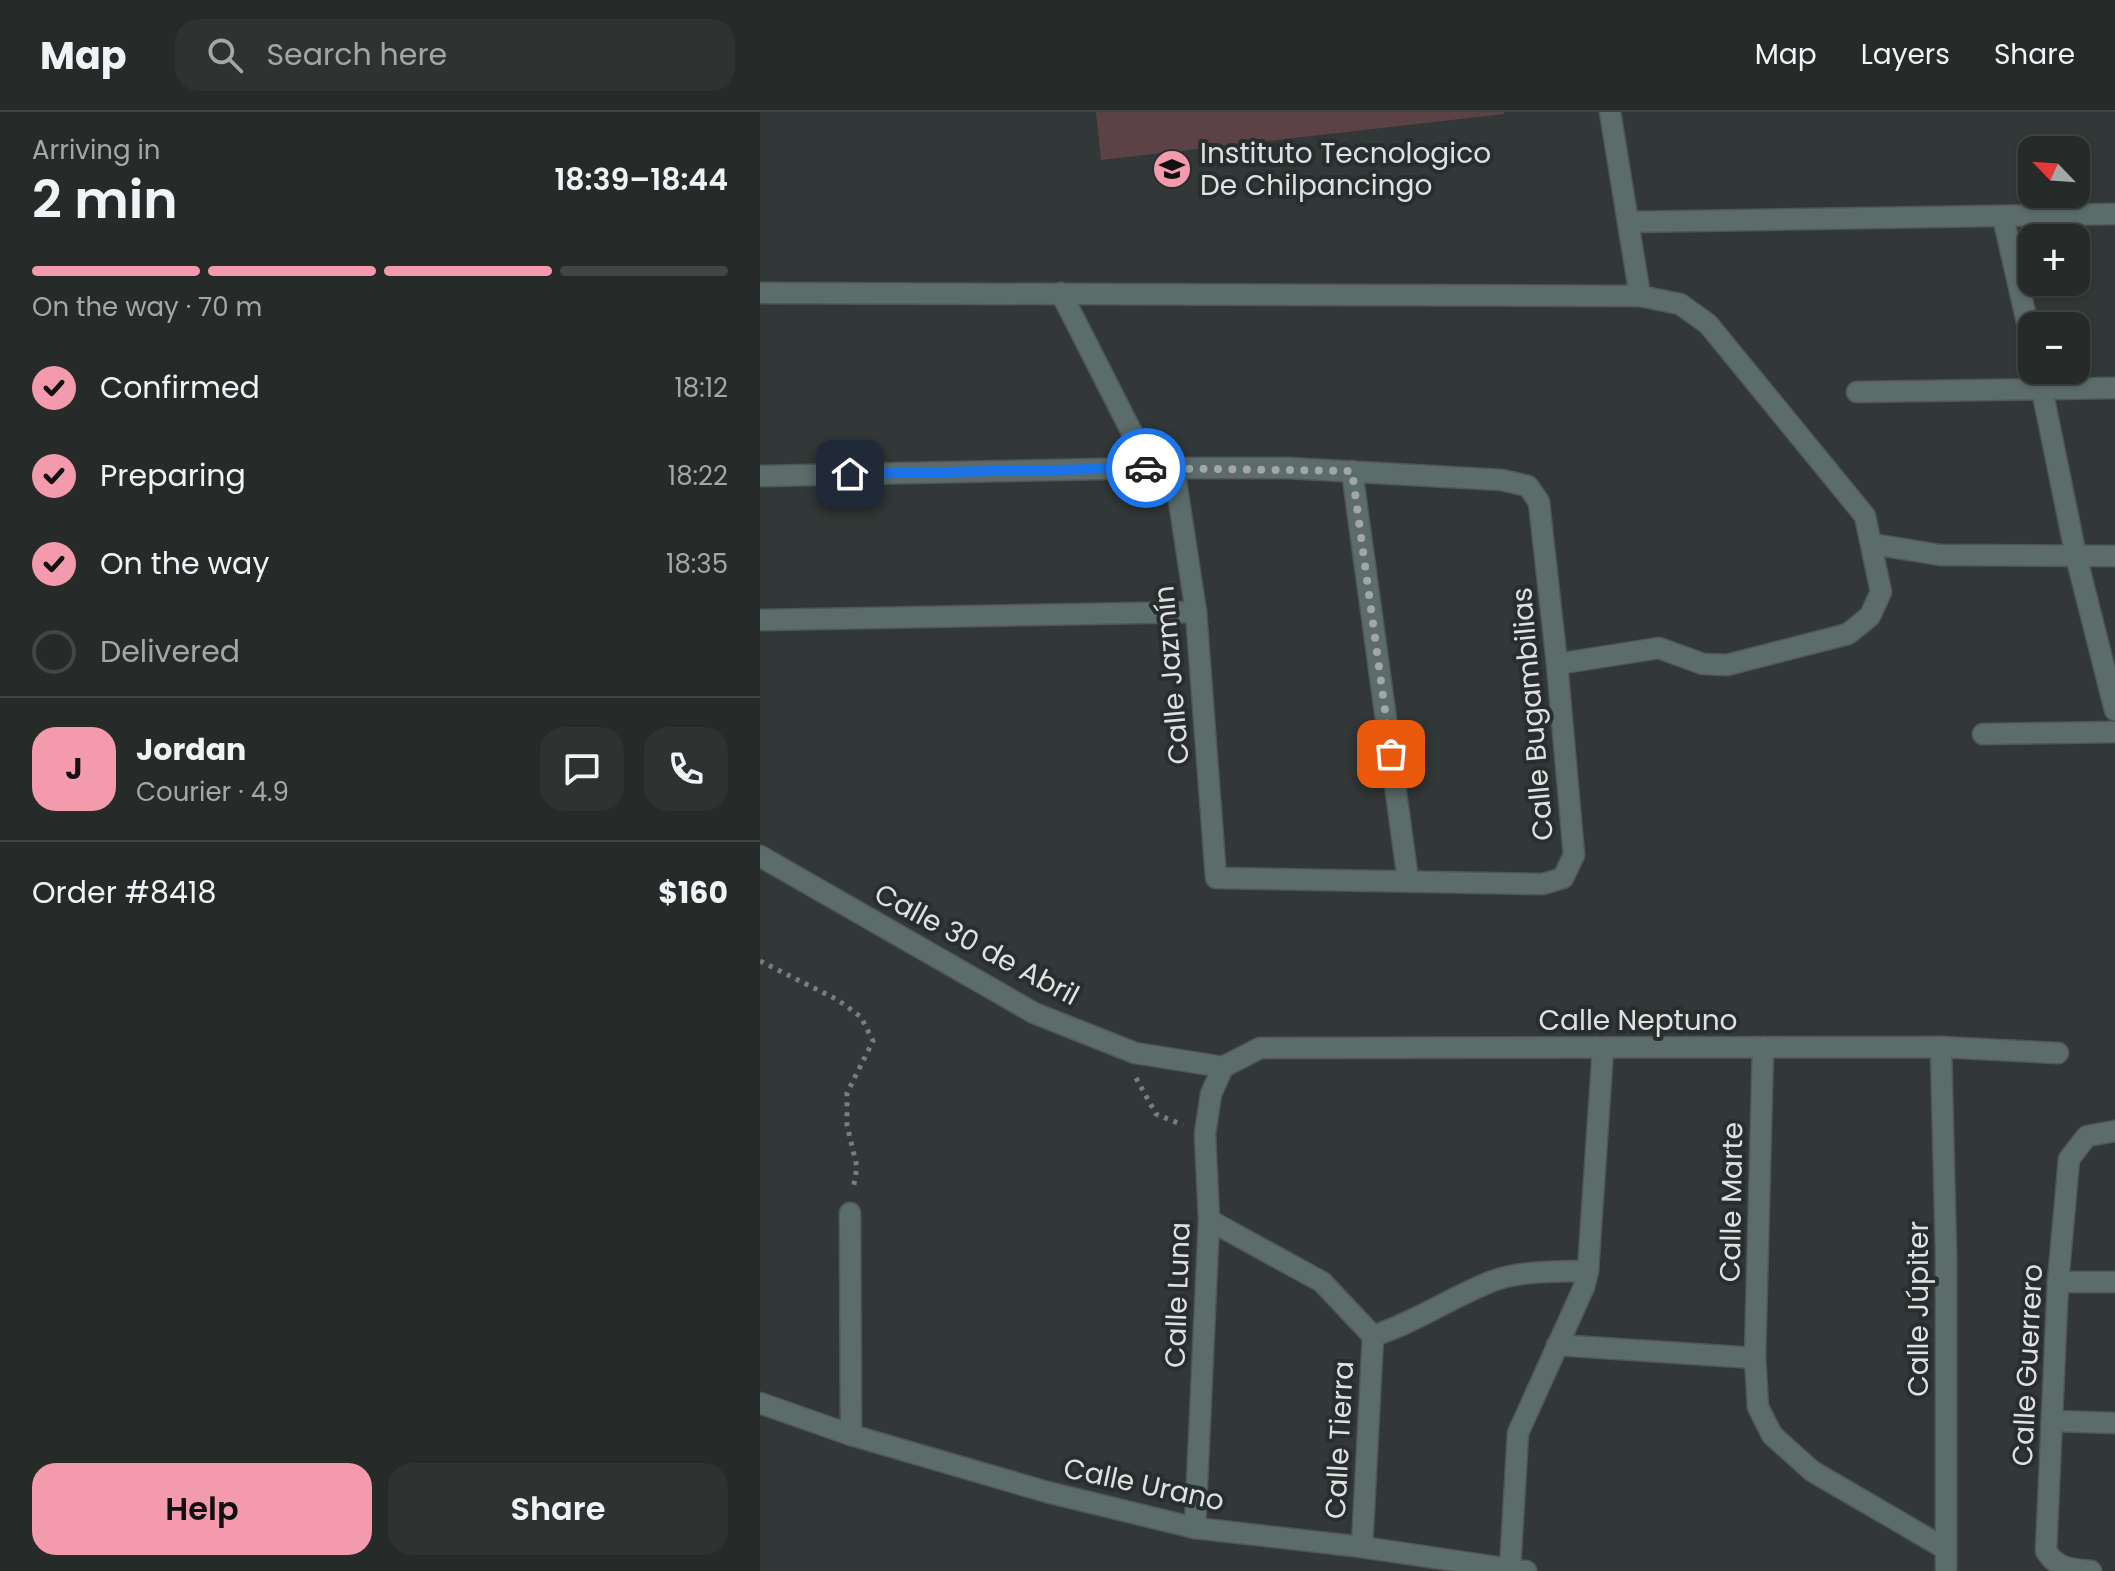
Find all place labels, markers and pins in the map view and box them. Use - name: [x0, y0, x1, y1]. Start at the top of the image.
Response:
- place label: Instituto Tecnologico De Chilpancingo: [1200, 134, 1491, 205]
- school or university icon: Instituto Tecnologico De Chilpancingo: [1151, 148, 1193, 190]
- pin: [816, 440, 884, 508]
- pin: [1357, 720, 1425, 788]

